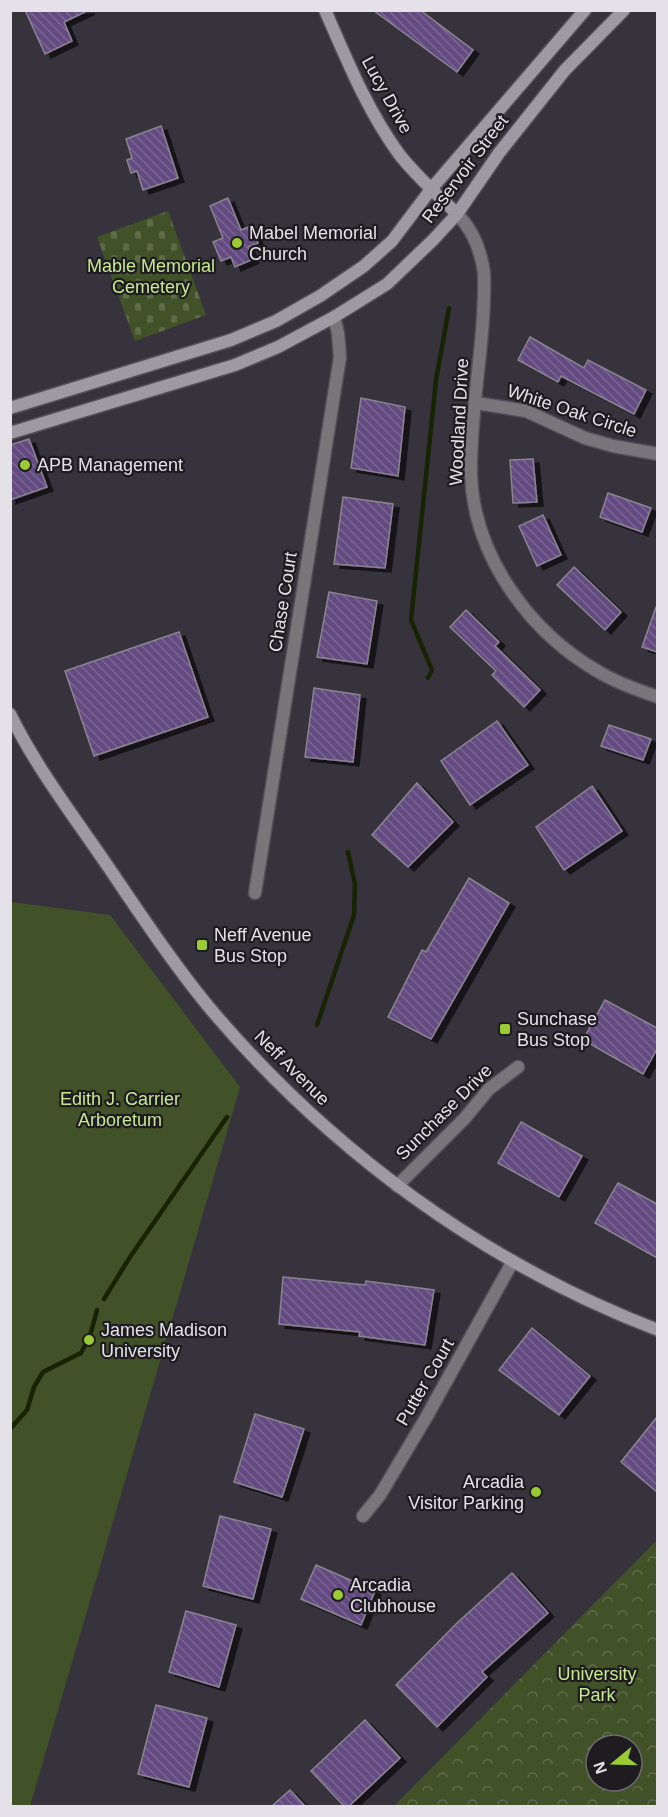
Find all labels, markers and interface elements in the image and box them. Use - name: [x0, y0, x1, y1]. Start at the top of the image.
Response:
- street label: Lucy Drive: [358, 53, 416, 137]
- street label: Reservoir Street: [418, 111, 512, 227]
- place label: Mabel Memorial Church: [249, 223, 377, 264]
- marker: Mabel Memorial Church: [230, 236, 244, 250]
- park label: Mable Memorial Cemetery: [87, 256, 215, 297]
- street label: Woodland Drive: [446, 358, 472, 486]
- street label: White Oak Circle: [505, 381, 639, 441]
- place label: APB Management: [37, 455, 183, 475]
- marker: APB Management: [18, 458, 32, 472]
- street label: Chase Court: [265, 551, 301, 653]
- place label: Neff Avenue Bus Stop: [214, 925, 311, 966]
- marker: Neff Avenue Bus Stop: [195, 938, 209, 952]
- place label: Sunchase Bus Stop: [517, 1009, 597, 1050]
- marker: Sunchase Bus Stop: [498, 1022, 512, 1036]
- street label: Neff Avenue: [250, 1026, 334, 1110]
- street label: Sunchase Drive: [392, 1060, 496, 1164]
- park label: Edith J. Carrier Arboretum: [60, 1089, 180, 1130]
- place label: James Madison University: [101, 1320, 227, 1361]
- marker: James Madison University: [82, 1333, 96, 1347]
- street label: Putter Court: [392, 1335, 458, 1429]
- place label: Arcadia Visitor Parking: [408, 1472, 525, 1513]
- marker: Arcadia Visitor Parking: [529, 1485, 543, 1499]
- place label: Arcadia Clubhouse: [350, 1575, 436, 1616]
- marker: Arcadia Clubhouse: [331, 1588, 345, 1602]
- park label: University Park: [557, 1664, 637, 1705]
- north arrow: [584, 1733, 644, 1793]
- text: N: [590, 1759, 610, 1776]

